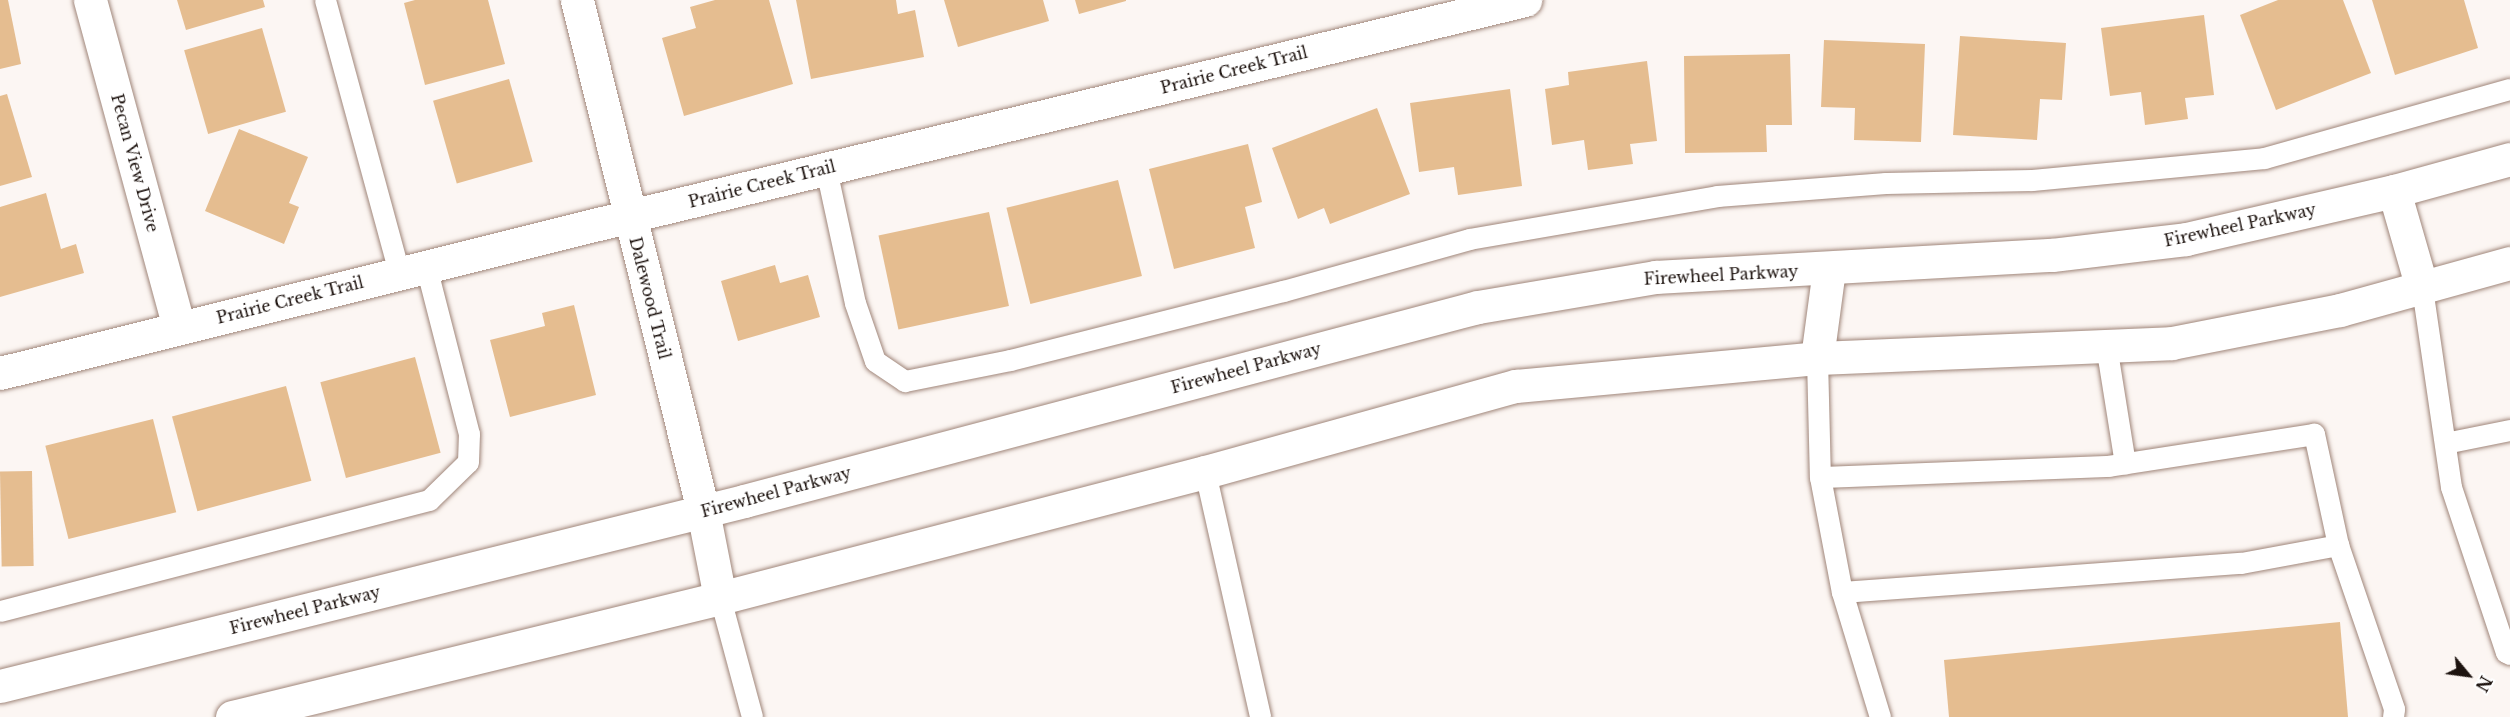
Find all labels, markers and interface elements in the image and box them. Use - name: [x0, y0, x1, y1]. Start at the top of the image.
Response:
- street label: Prairie Creek Trail: [1158, 42, 1310, 98]
- street label: Pecan View Drive: [107, 91, 163, 235]
- street label: Prairie Creek Trail: [686, 156, 838, 212]
- street label: Firewheel Parkway: [2162, 200, 2318, 250]
- street label: Dalewood Trail: [625, 235, 675, 361]
- street label: Firewheel Parkway: [1643, 261, 1799, 289]
- street label: Prairie Creek Trail: [214, 272, 366, 328]
- street label: Firewheel Parkway: [1169, 339, 1323, 397]
- street label: Firewheel Parkway: [699, 463, 853, 521]
- street label: Firewheel Parkway: [228, 582, 382, 638]
- north arrow: [2438, 645, 2498, 705]
- text: N: [2471, 672, 2496, 695]

